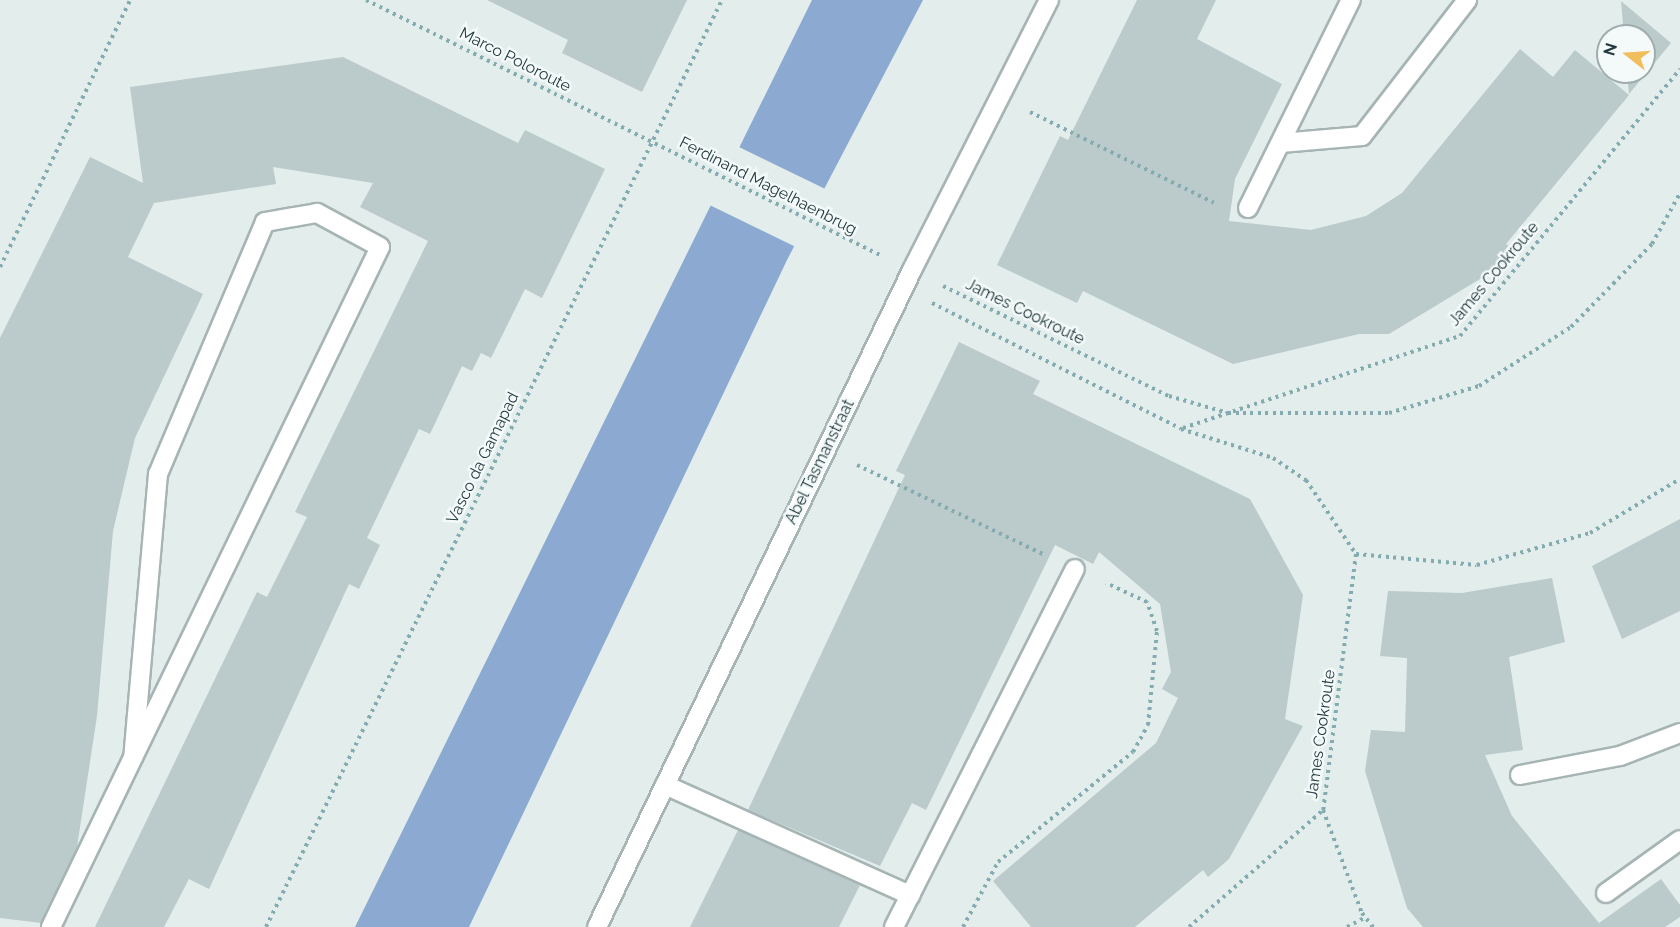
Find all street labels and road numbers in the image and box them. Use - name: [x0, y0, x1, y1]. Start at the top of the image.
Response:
- street label: Marco Poloroute: [456, 24, 574, 96]
- street label: Ferdinand Magelhaenbrug: [676, 133, 860, 239]
- street label: James Cookroute: [1445, 218, 1543, 330]
- street label: James Cookroute: [963, 275, 1087, 349]
- street label: Vasco da Gamapad: [443, 389, 523, 527]
- street label: Abel Tasmanstraat: [781, 396, 859, 528]
- street label: James Cookroute: [1302, 668, 1340, 800]

